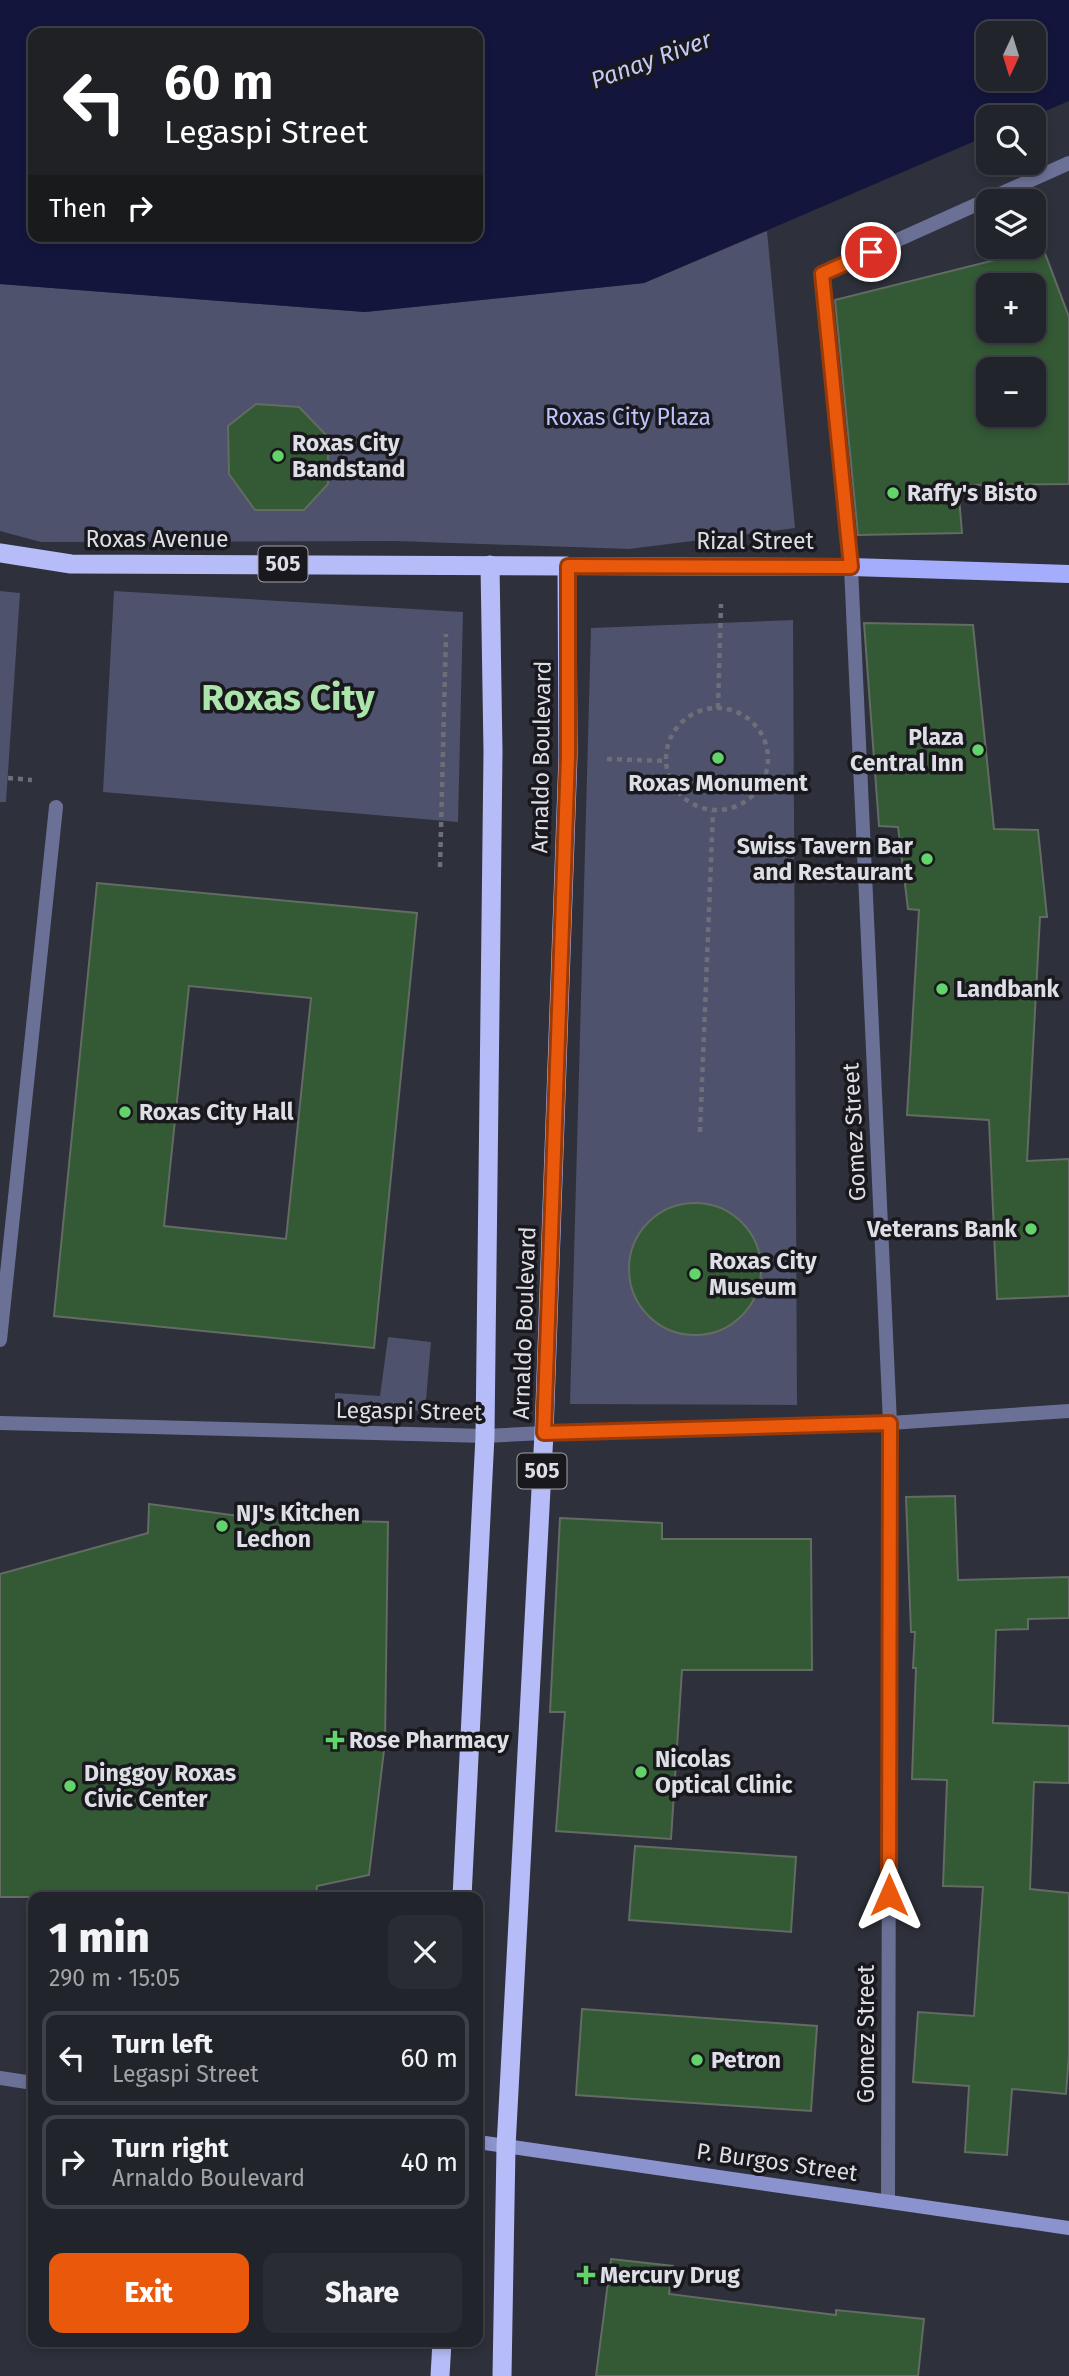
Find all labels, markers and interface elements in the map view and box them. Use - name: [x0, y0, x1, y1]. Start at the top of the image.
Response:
- north arrow: [976, 21, 1046, 91]
- map controls: [976, 21, 1046, 427]
- water label: Panay River: [587, 25, 716, 95]
- text: 60 m: [164, 53, 273, 112]
- icon: left: [49, 56, 140, 147]
- button: search: [976, 105, 1046, 175]
- text: Legaspi Street: [164, 113, 368, 151]
- icon: right: [121, 189, 159, 227]
- button: layers: [976, 189, 1046, 259]
- text: Then: [49, 193, 107, 224]
- pin: [841, 222, 901, 282]
- icon: arrive: [852, 233, 890, 271]
- button: +: [976, 273, 1046, 343]
- button: −: [976, 357, 1046, 427]
- park label: Roxas City Plaza: [545, 403, 711, 431]
- place label: Roxas City Bandstand: [292, 429, 405, 483]
- marker: Roxas City Bandstand: [270, 448, 286, 464]
- place label: Raffy's Bisto: [907, 479, 1037, 507]
- marker: Raffy's Bisto: [885, 485, 901, 501]
- street label: Roxas Avenue: [85, 525, 229, 553]
- street label: Rizal Street: [696, 527, 815, 555]
- road number: 505: [258, 546, 308, 582]
- street label: Arnaldo Boulevard: [525, 660, 557, 854]
- district label: Roxas City: [201, 675, 375, 720]
- place label: Plaza Central Inn: [850, 723, 964, 777]
- marker: Plaza Central Inn: [970, 742, 986, 758]
- marker: Roxas Monument: [710, 750, 726, 766]
- place label: Roxas Monument: [628, 769, 809, 797]
- place label: Swiss Tavern Bar and Restaurant: [737, 832, 914, 886]
- marker: Swiss Tavern Bar and Restaurant: [919, 851, 935, 867]
- place label: Landbank: [956, 975, 1060, 1003]
- marker: Landbank: [934, 981, 950, 997]
- street label: Gomez Street: [836, 1061, 872, 1202]
- place label: Roxas City Hall: [139, 1098, 294, 1126]
- marker: Roxas City Hall: [117, 1104, 133, 1120]
- place label: Veterans Bank: [866, 1215, 1017, 1243]
- marker: Veterans Bank: [1023, 1221, 1039, 1237]
- street label: Arnaldo Boulevard: [507, 1226, 541, 1420]
- place label: Roxas City Museum: [709, 1247, 818, 1301]
- marker: Roxas City Museum: [687, 1266, 703, 1282]
- street label: Legaspi Street: [335, 1396, 483, 1426]
- road number: 505: [518, 1454, 566, 1488]
- place label: NJ's Kitchen Lechon: [236, 1499, 360, 1553]
- marker: NJ's Kitchen Lechon: [214, 1518, 230, 1534]
- place label: Rose Pharmacy: [349, 1726, 510, 1754]
- marker: Rose Pharmacy: [327, 1732, 343, 1748]
- place label: Nicolas Optical Clinic: [655, 1745, 793, 1799]
- place label: Dinggoy Roxas Civic Center: [84, 1759, 236, 1813]
- marker: Nicolas Optical Clinic: [633, 1764, 649, 1780]
- marker: Dinggoy Roxas Civic Center: [62, 1778, 78, 1794]
- position arrow: [852, 1858, 926, 1932]
- text: 1 min: [49, 1913, 150, 1963]
- button: close: [388, 1915, 462, 1989]
- text: 290 m · 15:05: [49, 1964, 180, 1992]
- street label: Gomez Street: [852, 1964, 880, 2103]
- text: Turn left: [112, 2029, 213, 2060]
- icon: left: [53, 2039, 91, 2077]
- text: 60 m: [400, 2043, 458, 2074]
- place label: Petron: [711, 2046, 781, 2074]
- marker: Petron: [689, 2052, 705, 2068]
- text: Legaspi Street: [112, 2060, 259, 2088]
- text: Turn right: [112, 2133, 229, 2164]
- street label: P. Burgos Street: [695, 2137, 860, 2187]
- icon: right: [53, 2143, 91, 2181]
- text: 40 m: [400, 2147, 458, 2178]
- text: Arnaldo Boulevard: [112, 2164, 305, 2192]
- button: Exit: [49, 2253, 249, 2333]
- button: Share: [263, 2253, 462, 2333]
- place label: Mercury Drug: [600, 2261, 740, 2289]
- marker: Mercury Drug: [578, 2267, 594, 2283]

